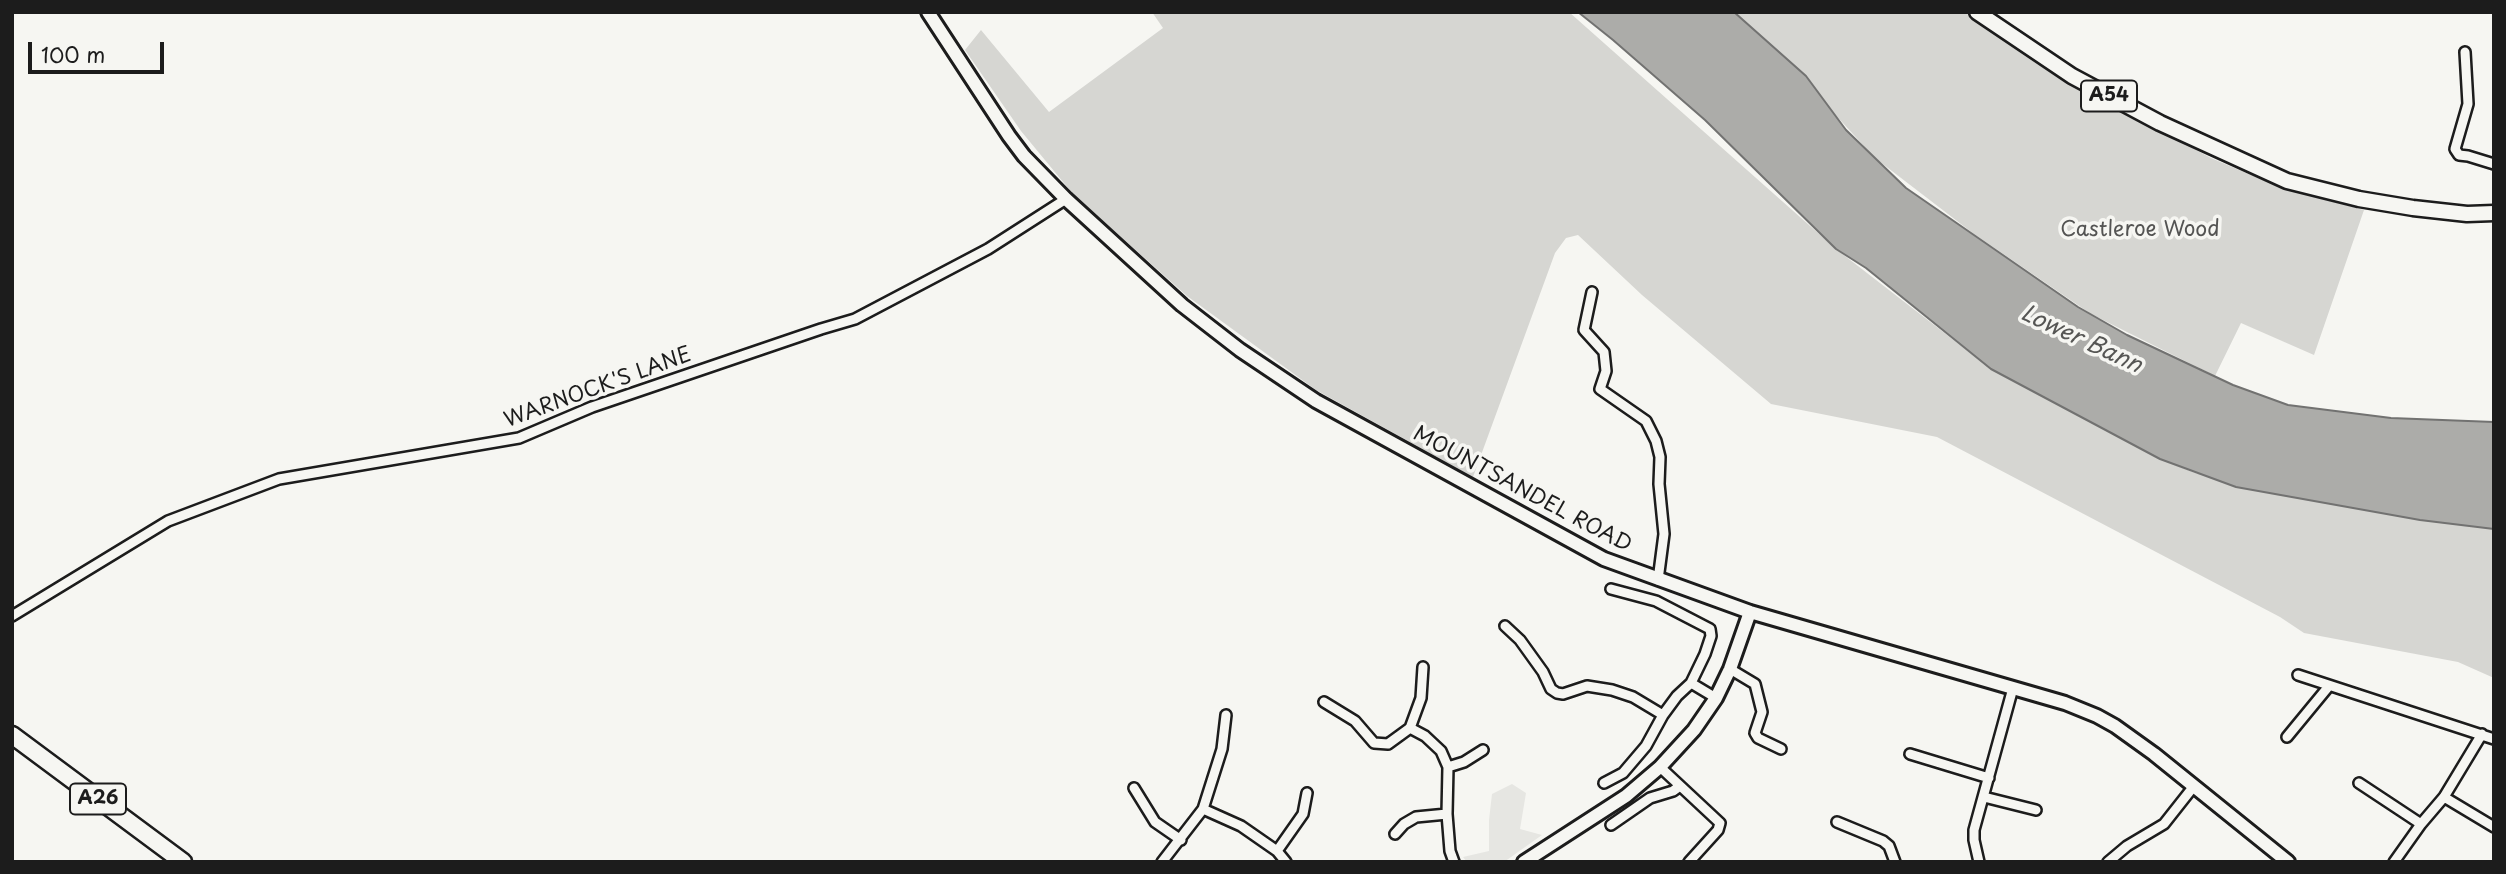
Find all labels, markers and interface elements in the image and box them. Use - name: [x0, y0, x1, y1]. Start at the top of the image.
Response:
- scale bar: [32, 28, 168, 72]
- text: 100 m: [41, 38, 105, 70]
- road number: A54: [2081, 80, 2137, 111]
- park label: Castleroe Wood: [2060, 217, 2220, 243]
- water label: Lower Bann: [2016, 300, 2146, 380]
- street label: WARNOCK'S LANE: [501, 342, 695, 434]
- street label: MOUNTSANDEL ROAD: [1408, 422, 1636, 558]
- road number: A26: [70, 784, 126, 814]

